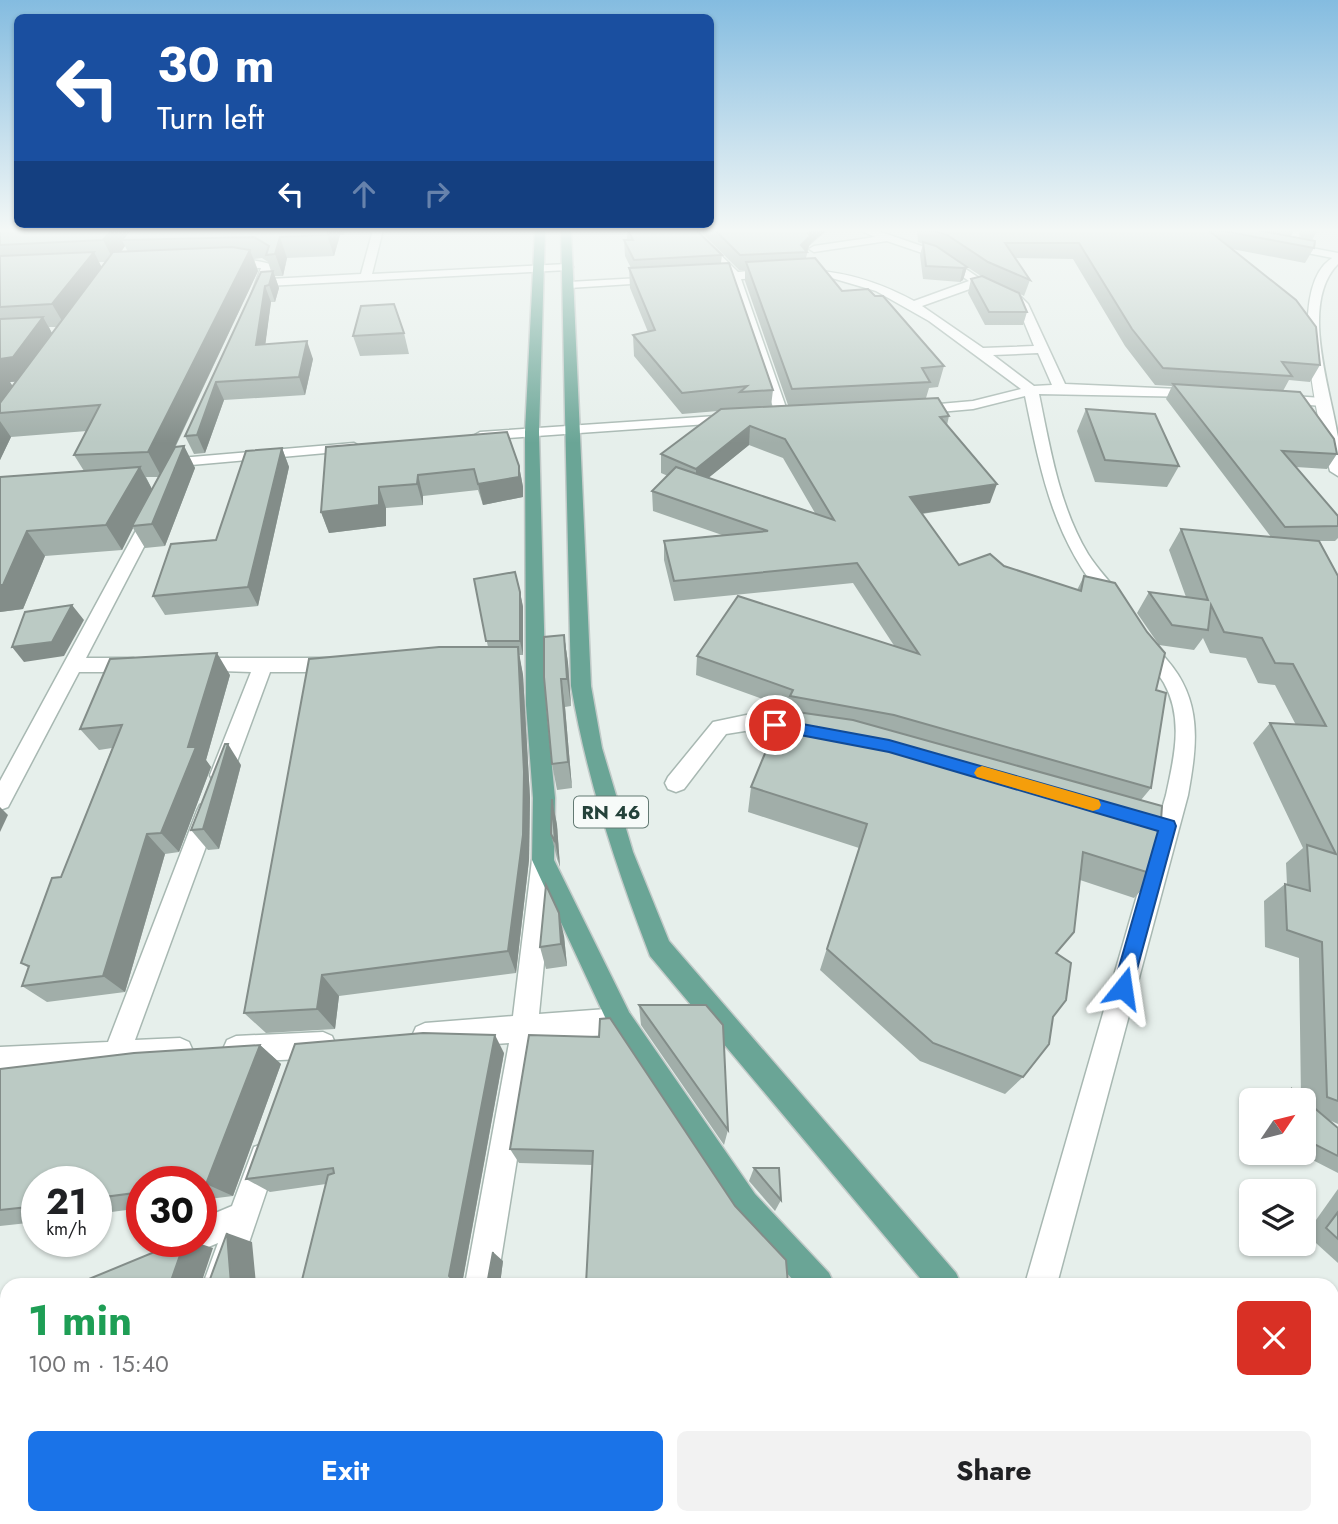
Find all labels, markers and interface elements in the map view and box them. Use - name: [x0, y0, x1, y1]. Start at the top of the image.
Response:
- text: 30 m: [157, 30, 275, 100]
- icon: left: [42, 42, 133, 133]
- text: Turn left: [157, 95, 264, 141]
- icon: left: [272, 175, 310, 213]
- icon: ahead: [345, 175, 383, 213]
- icon: right: [418, 175, 456, 213]
- pin: [745, 695, 805, 755]
- icon: arrive: [756, 706, 794, 744]
- road number: RN 46: [574, 796, 648, 828]
- position arrow: [1086, 951, 1160, 1025]
- north arrow: [1239, 1088, 1316, 1166]
- map controls: [1239, 1088, 1316, 1256]
- speed limit sign: 30: [126, 1166, 217, 1257]
- text: 21: [46, 1177, 87, 1227]
- button: layers: [1239, 1179, 1316, 1256]
- text: km/h: [46, 1216, 87, 1242]
- text: 1 min: [28, 1290, 132, 1351]
- button: close: [1237, 1301, 1311, 1375]
- text: 100 m · 15:40: [28, 1347, 169, 1381]
- button: Exit: [28, 1431, 663, 1511]
- button: Share: [677, 1431, 1311, 1511]

